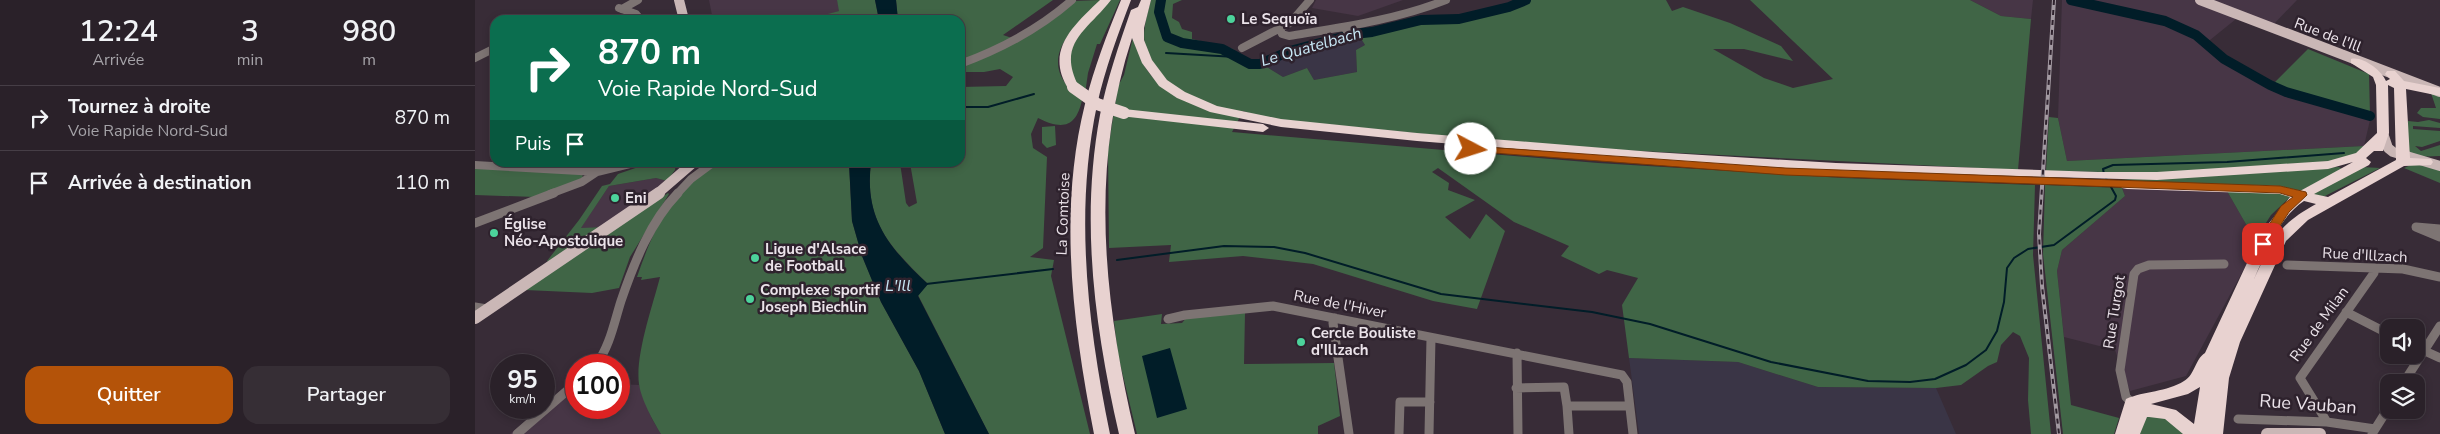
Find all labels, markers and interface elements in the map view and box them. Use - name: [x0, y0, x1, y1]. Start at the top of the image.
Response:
- place label: Le Sequoïa: [1241, 9, 1318, 29]
- text: 12:24: [79, 11, 158, 52]
- text: 3: [241, 11, 259, 52]
- text: 980: [342, 11, 396, 52]
- marker: Le Sequoïa: [1225, 13, 1237, 25]
- street label: Rue de l'Ill: [2291, 13, 2365, 57]
- water label: Le Quatelbach: [1258, 22, 1364, 72]
- text: 870 m: [598, 29, 701, 76]
- icon: right: [515, 35, 580, 100]
- text: Arrivée: [92, 49, 144, 71]
- text: min: [237, 49, 263, 71]
- text: m: [362, 49, 376, 71]
- text: Voie Rapide Nord-Sud: [598, 74, 818, 104]
- text: Tournez à droite: [68, 94, 211, 120]
- icon: right: [25, 104, 53, 132]
- text: 870 m: [395, 105, 450, 131]
- text: Voie Rapide Nord-Sud: [68, 120, 228, 142]
- position arrow: [1444, 122, 1496, 174]
- icon: arrive: [561, 130, 589, 158]
- text: Puis: [515, 131, 551, 157]
- icon: arrive: [25, 169, 53, 197]
- text: Arrivée à destination: [68, 170, 252, 196]
- text: 110 m: [395, 170, 450, 196]
- street label: La Comtoise: [1052, 172, 1074, 256]
- place label: Eni: [625, 188, 647, 208]
- marker: Eni: [609, 192, 621, 204]
- place label: Église Néo-Apostolique: [504, 214, 623, 251]
- pin: [2242, 223, 2284, 265]
- marker: Église Néo-Apostolique: [488, 227, 500, 239]
- icon: arrive: [2249, 230, 2277, 258]
- place label: Ligue d'Alsace de Football: [765, 239, 866, 276]
- street label: Rue d'Illzach: [2322, 243, 2408, 267]
- marker: Ligue d'Alsace de Football: [749, 252, 761, 264]
- street label: Rue Turgot: [2098, 273, 2130, 350]
- water label: L'Ill: [885, 275, 911, 297]
- place label: Complexe sportif Joseph Biechlin: [759, 280, 880, 317]
- street label: Rue de Milan: [2285, 282, 2353, 366]
- street label: Rue de l'Hiver: [1292, 285, 1389, 323]
- marker: Complexe sportif Joseph Biechlin: [744, 293, 756, 305]
- map controls: [2380, 319, 2425, 419]
- button: sound: [2380, 319, 2425, 364]
- place label: Cercle Bouliste d'Illzach: [1311, 323, 1416, 360]
- marker: Cercle Bouliste d'Illzach: [1295, 336, 1307, 348]
- speed limit sign: 100: [565, 354, 630, 419]
- text: 95: [507, 363, 538, 397]
- button: Quitter: [25, 366, 233, 424]
- button: Partager: [243, 366, 450, 424]
- button: layers: [2380, 374, 2425, 419]
- street label: Rue Vauban: [2258, 389, 2358, 419]
- text: km/h: [509, 391, 536, 407]

